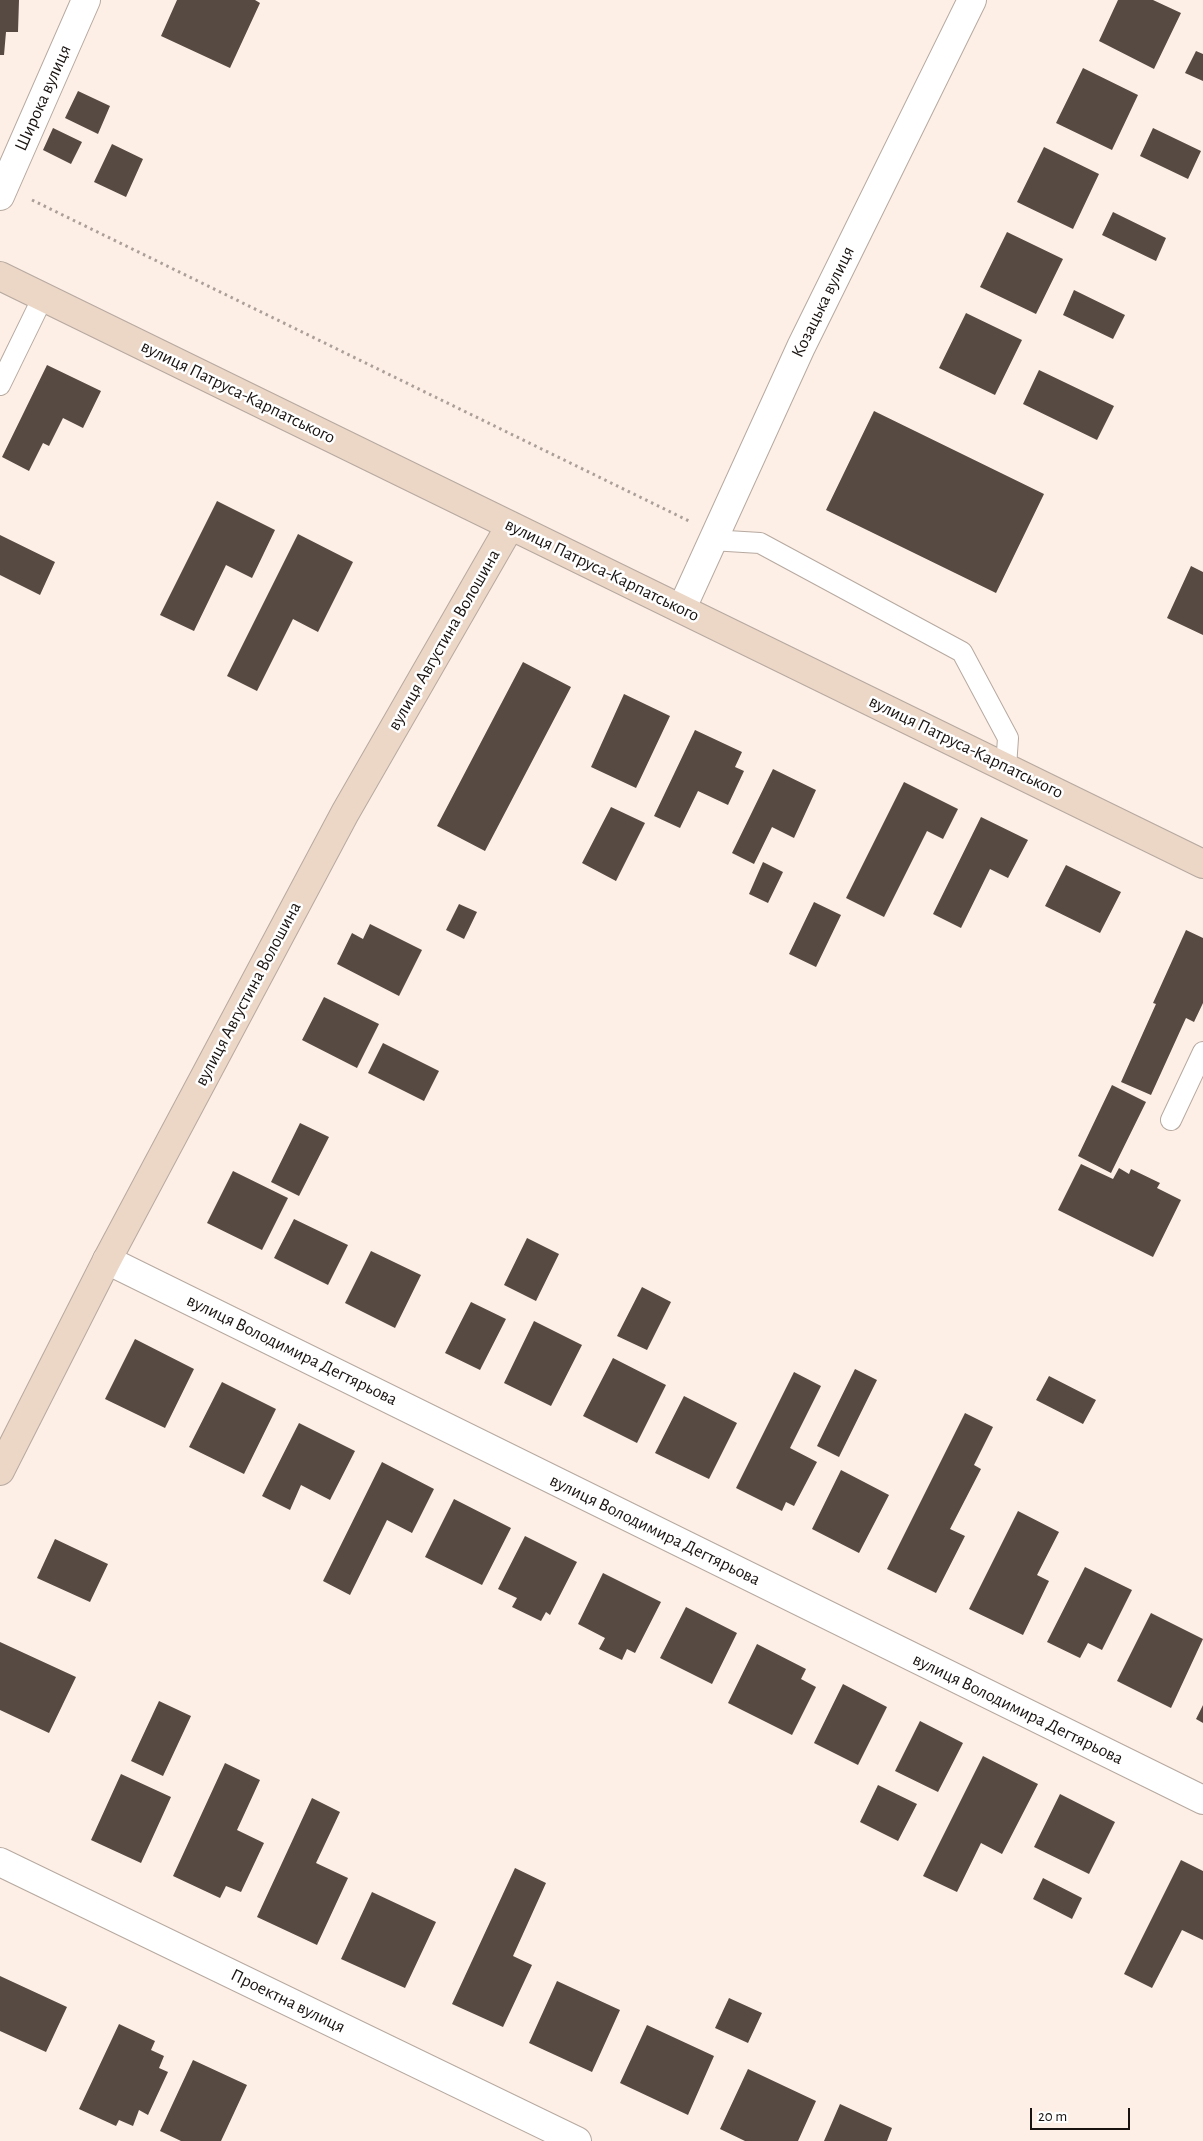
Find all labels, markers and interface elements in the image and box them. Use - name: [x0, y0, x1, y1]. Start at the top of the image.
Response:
- street label: Широка вулиця: [10, 42, 76, 154]
- street label: Козацька вулиця: [787, 243, 859, 361]
- street label: вулиця Патруса-Карпатського: [137, 335, 339, 449]
- street label: вулиця Патруса-Карпатського: [501, 513, 703, 627]
- street label: вулиця Августина Волошина: [383, 546, 505, 734]
- street label: вулиця Патруса-Карпатського: [865, 690, 1067, 804]
- street label: вулиця Августина Волошина: [190, 898, 306, 1090]
- street label: вулиця Володимира Дегтярьова: [183, 1290, 401, 1410]
- street label: вулиця Володимира Дегтярьова: [546, 1470, 764, 1590]
- street label: вулиця Володимира Дегтярьова: [909, 1649, 1127, 1769]
- street label: Проектна вулиця: [227, 1964, 349, 2038]
- scale bar: [1033, 2098, 1133, 2130]
- text: 20 m: [1038, 2109, 1067, 2124]

